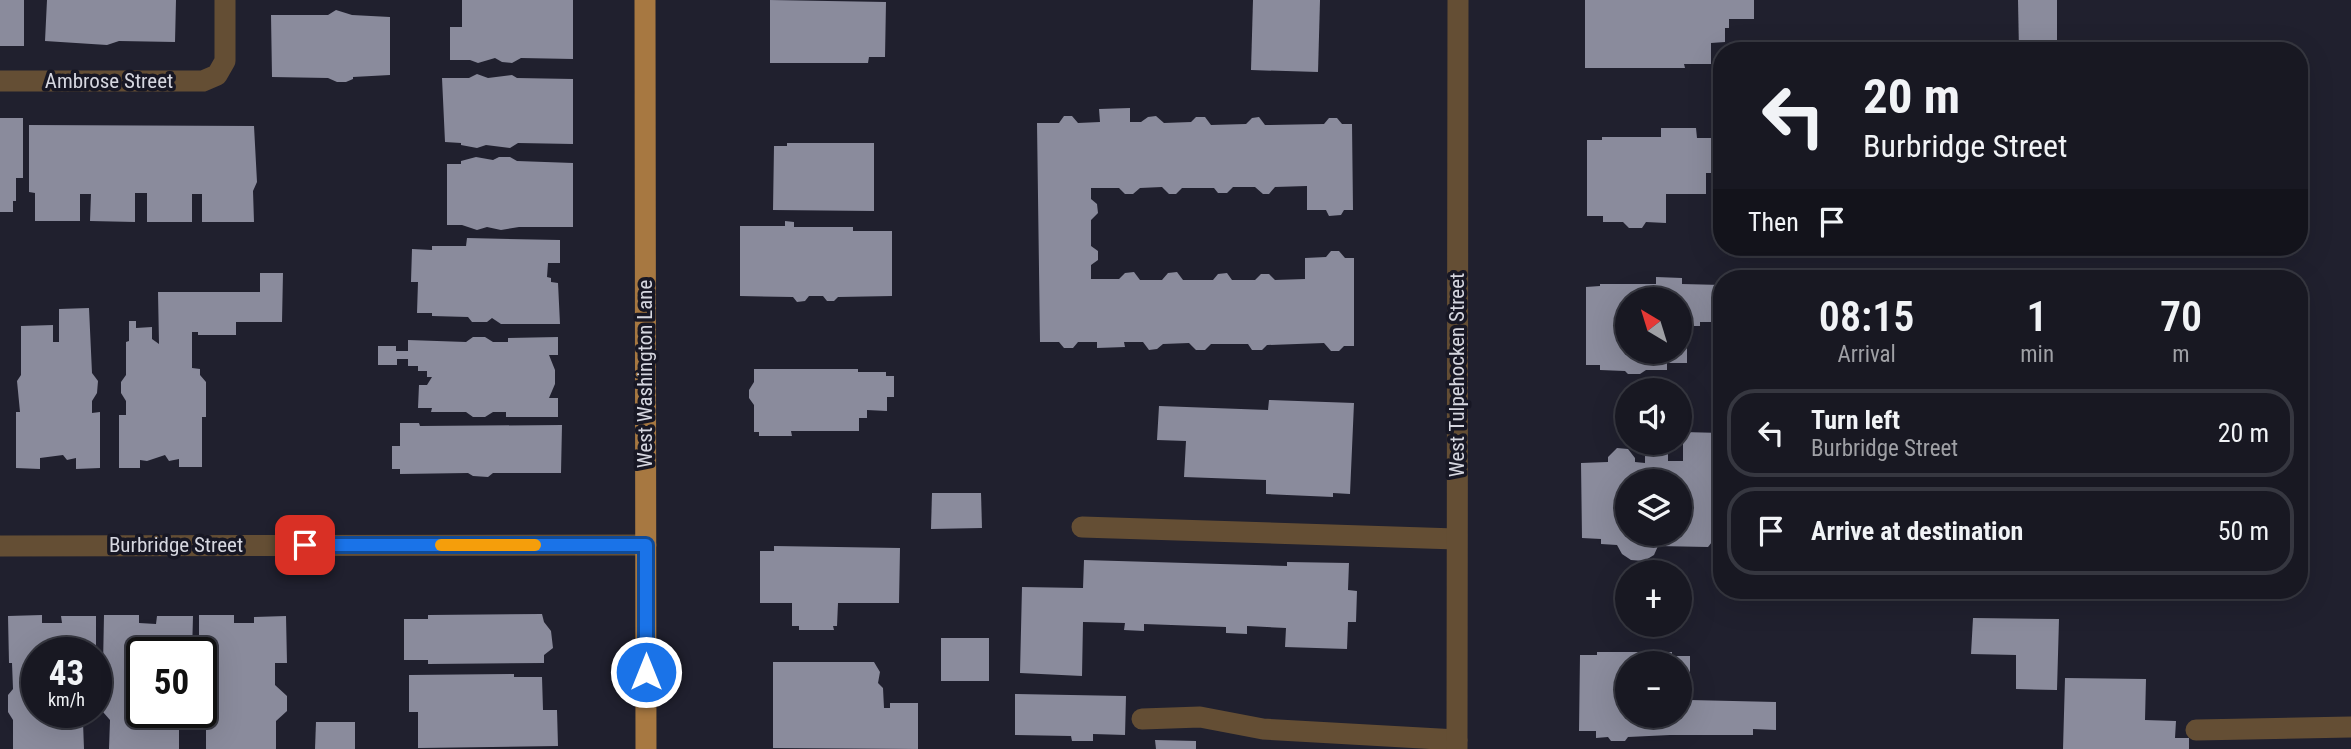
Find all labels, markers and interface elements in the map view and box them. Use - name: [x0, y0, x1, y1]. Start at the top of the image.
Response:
- text: 20 m: [1863, 68, 1960, 125]
- street label: Ambrose Street: [45, 69, 173, 93]
- icon: left: [1748, 70, 1839, 161]
- text: Burbridge Street: [1863, 127, 2068, 165]
- icon: arrive: [1813, 203, 1851, 241]
- text: Then: [1748, 207, 1799, 237]
- street label: West Tulpehocken Street: [1445, 273, 1469, 477]
- street label: West Washington Lane: [633, 280, 657, 468]
- north arrow: [1615, 287, 1692, 364]
- map controls: [1615, 287, 1692, 728]
- text: 08:15: [1819, 292, 1914, 341]
- text: 1: [2027, 292, 2048, 341]
- text: 70: [2160, 292, 2202, 341]
- text: Arrival: [1837, 341, 1896, 368]
- text: min: [2020, 341, 2054, 368]
- text: m: [2172, 341, 2190, 368]
- button: sound: [1615, 378, 1692, 455]
- text: Turn left: [1811, 405, 1900, 435]
- icon: left: [1752, 414, 1790, 452]
- text: 20 m: [2218, 418, 2269, 448]
- text: Burbridge Street: [1811, 435, 1958, 462]
- button: layers: [1615, 469, 1692, 546]
- icon: arrive: [1752, 512, 1790, 550]
- pin: [275, 515, 335, 575]
- text: Arrive at destination: [1811, 516, 2023, 546]
- text: 50 m: [2218, 516, 2269, 546]
- icon: arrive: [286, 526, 324, 564]
- street label: Burbridge Street: [109, 533, 243, 557]
- button: +: [1615, 560, 1692, 637]
- position arrow: [609, 635, 683, 709]
- speed limit sign: 50: [126, 637, 217, 728]
- button: −: [1615, 651, 1692, 728]
- text: 43: [49, 653, 84, 694]
- text: km/h: [48, 689, 85, 710]

